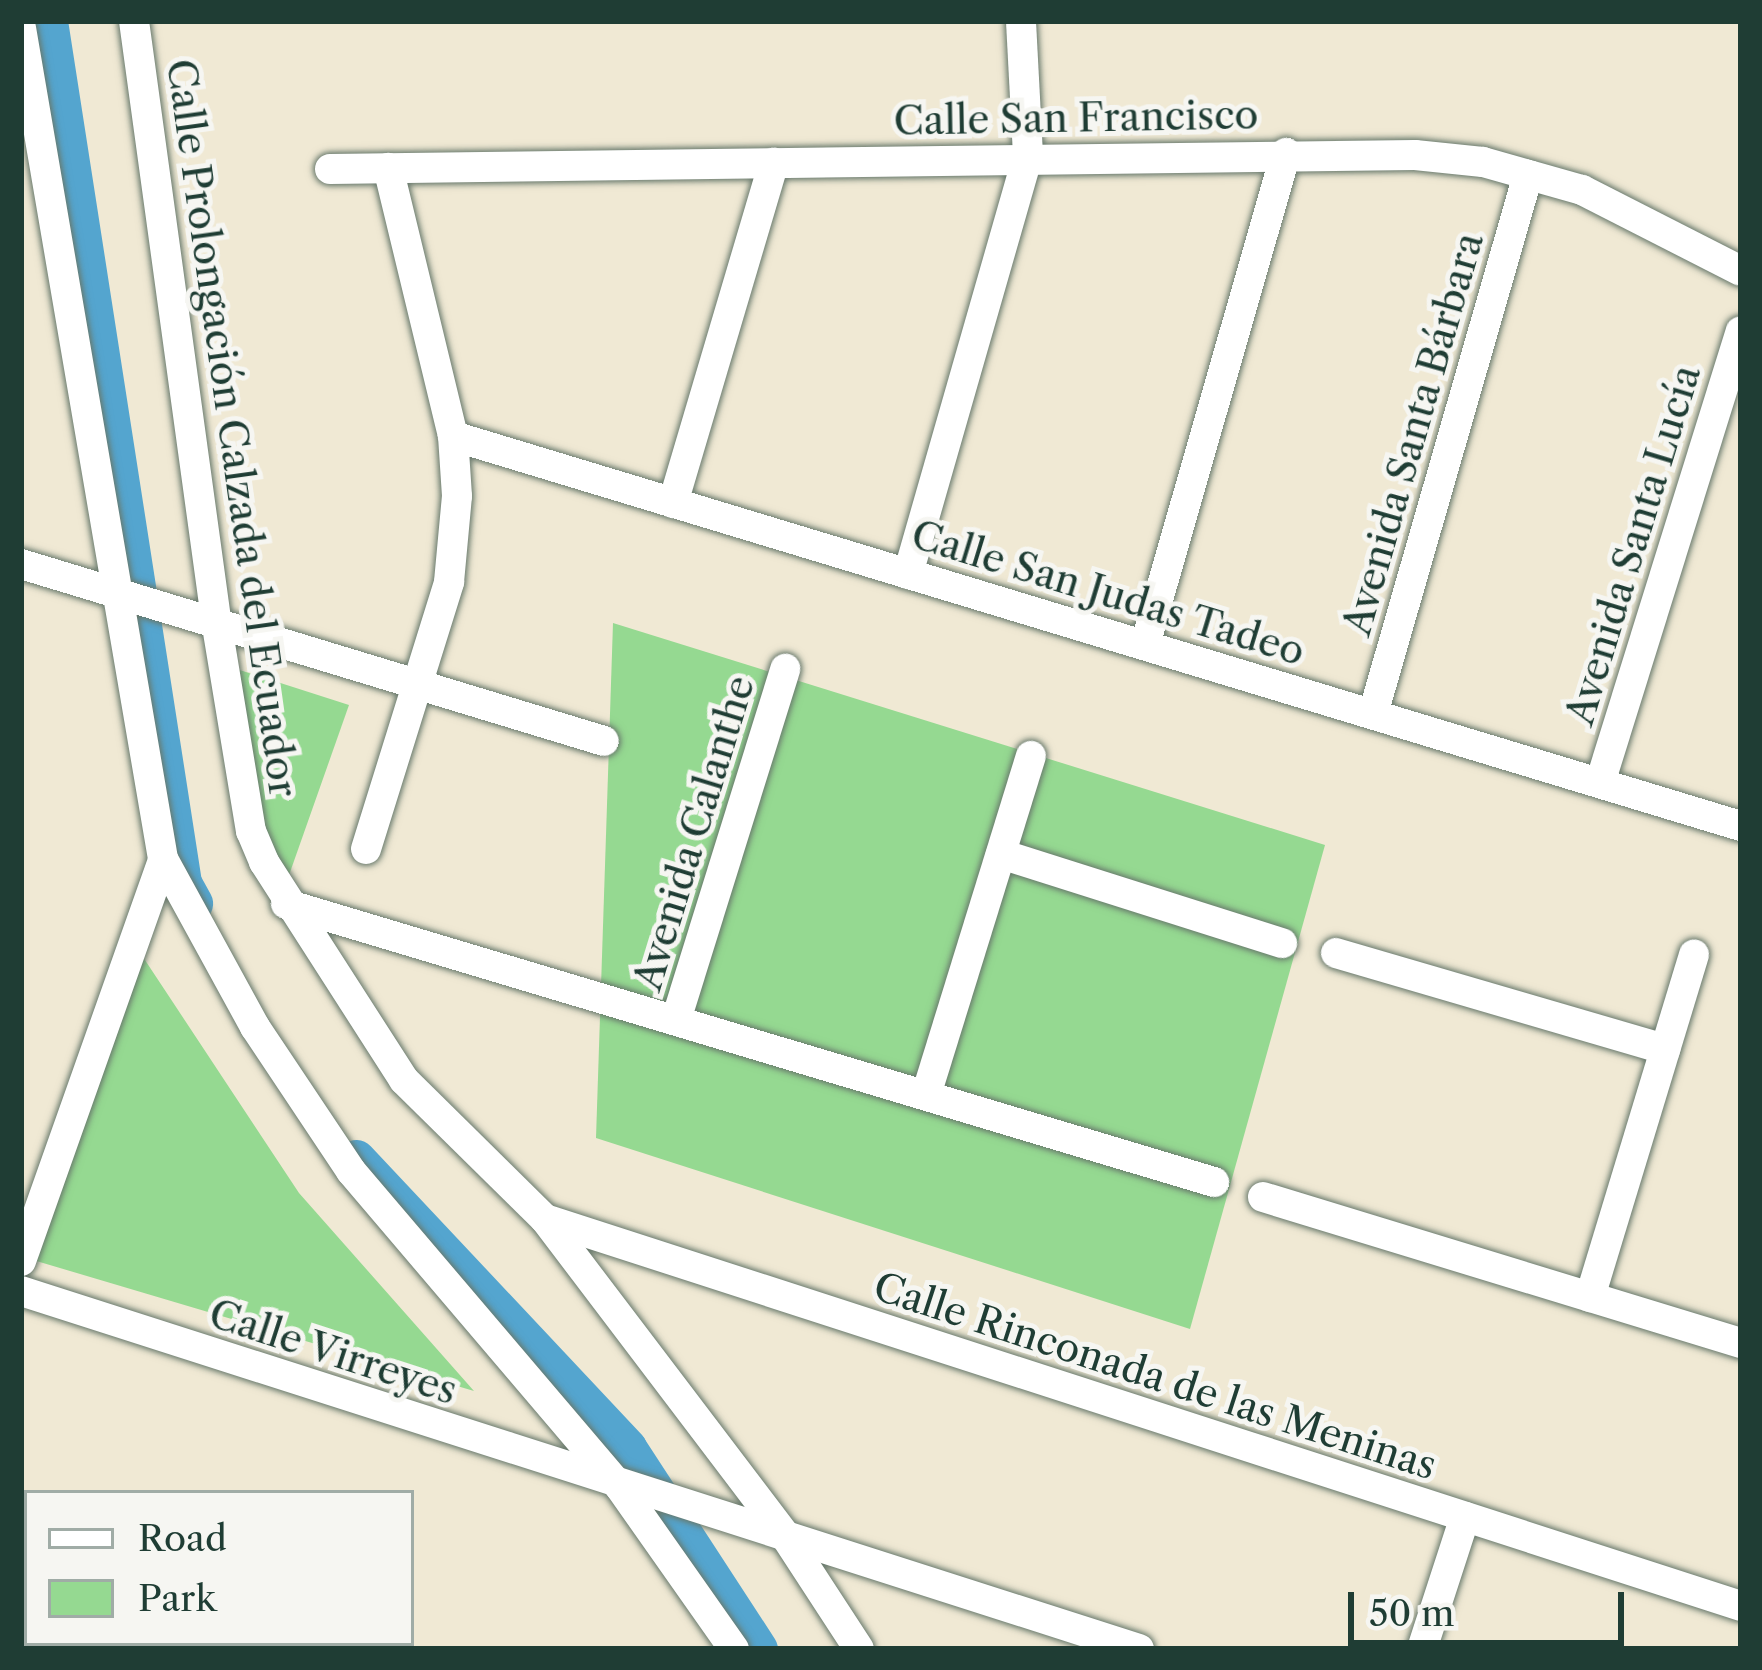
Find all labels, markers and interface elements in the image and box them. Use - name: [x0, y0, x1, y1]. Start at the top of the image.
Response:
- street label: Calle Prolongación Calzada del Ecuador: [157, 56, 307, 800]
- street label: Calle San Francisco: [893, 91, 1259, 145]
- street label: Avenida Santa Bárbara: [1333, 227, 1493, 641]
- street label: Avenida Santa Lucía: [1556, 359, 1710, 731]
- street label: Calle San Judas Tadeo: [905, 511, 1311, 675]
- street label: Avenida Calanthe: [624, 670, 764, 996]
- street label: Calle Rinconada de las Meninas: [868, 1263, 1442, 1489]
- street label: Calle Virreyes: [203, 1290, 463, 1414]
- legend: [24, 1490, 414, 1646]
- text: Road: [138, 1516, 227, 1560]
- scale bar: [1354, 1568, 1630, 1642]
- text: Park: [138, 1576, 216, 1620]
- text: 50 m: [1369, 1591, 1454, 1635]

